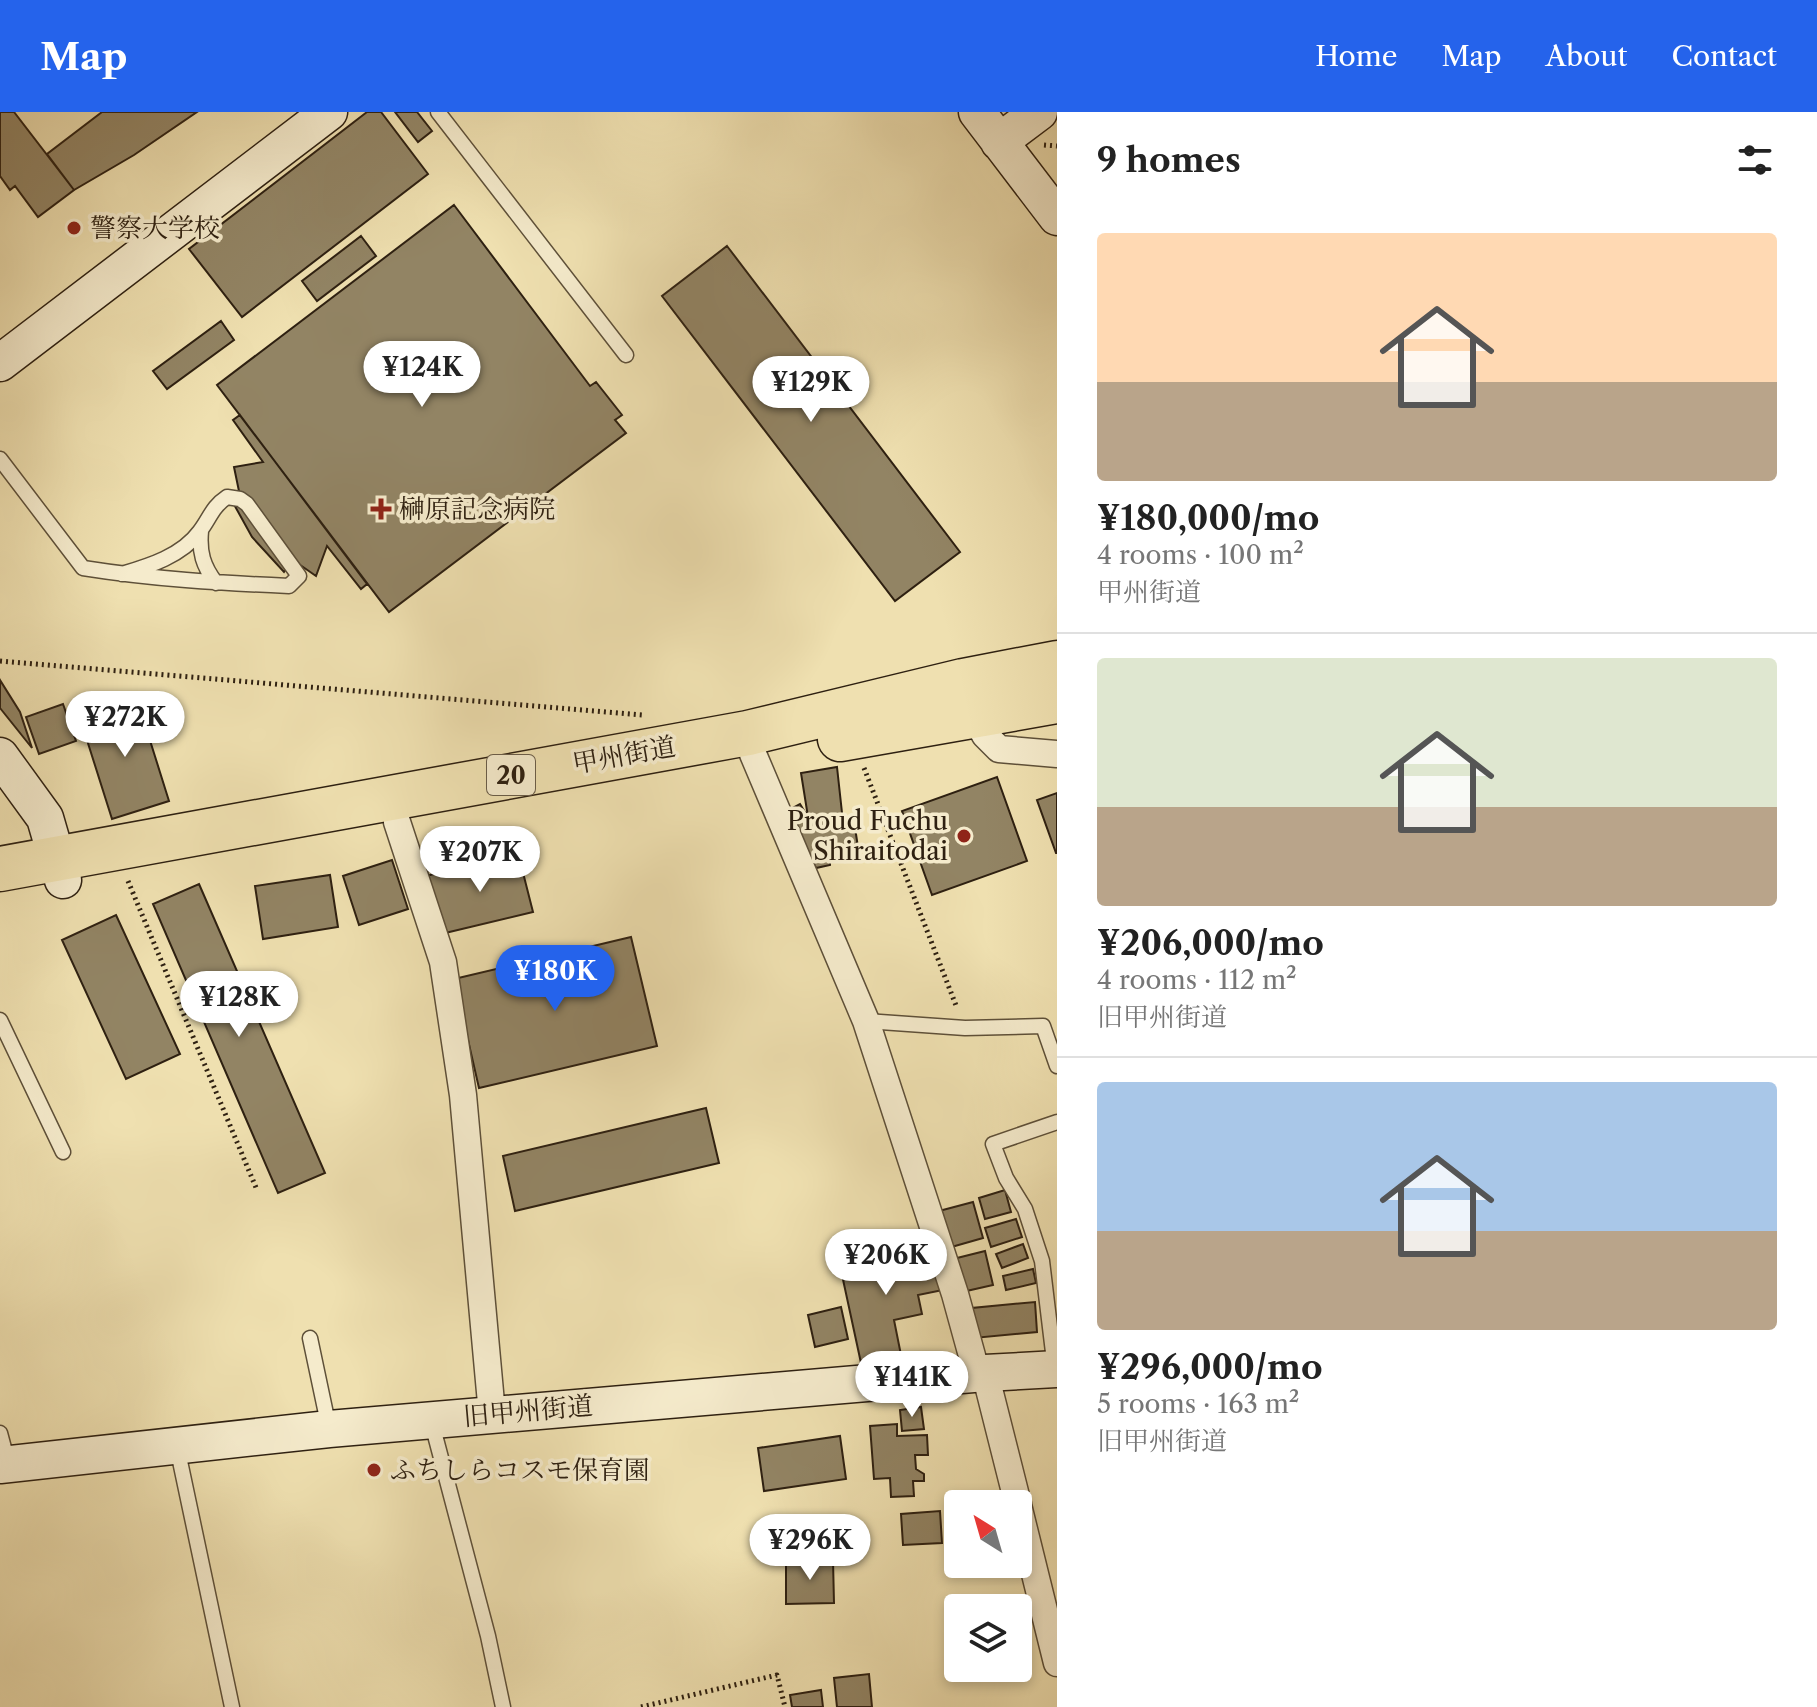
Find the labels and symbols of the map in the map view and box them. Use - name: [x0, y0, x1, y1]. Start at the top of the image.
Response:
- place label: 警察大学校: [90, 212, 220, 244]
- marker: 警察大学校: [65, 219, 83, 237]
- pin: ¥124K: [366, 341, 478, 409]
- pin: ¥129K: [755, 356, 867, 424]
- place label: 榊原記念病院: [399, 493, 555, 525]
- marker: 榊原記念病院: [370, 498, 392, 520]
- pin: ¥272K: [69, 691, 181, 759]
- street label: 甲州街道: [570, 730, 678, 780]
- road number: 20: [487, 755, 535, 795]
- place label: Proud Fuchu Shiraitodai: [787, 805, 948, 867]
- pin: ¥207K: [424, 826, 536, 894]
- marker: Proud Fuchu Shiraitodai: [955, 827, 973, 845]
- pin: ¥180K: [499, 945, 611, 1013]
- pin: ¥128K: [183, 971, 295, 1039]
- pin: ¥206K: [830, 1229, 942, 1297]
- pin: ¥141K: [856, 1351, 968, 1419]
- street label: 旧甲州街道: [462, 1389, 594, 1433]
- place label: ふちしらコスモ保育園: [390, 1454, 650, 1486]
- marker: ふちしらコスモ保育園: [365, 1461, 383, 1479]
- north arrow: [944, 1490, 1032, 1578]
- pin: ¥296K: [754, 1514, 866, 1582]

